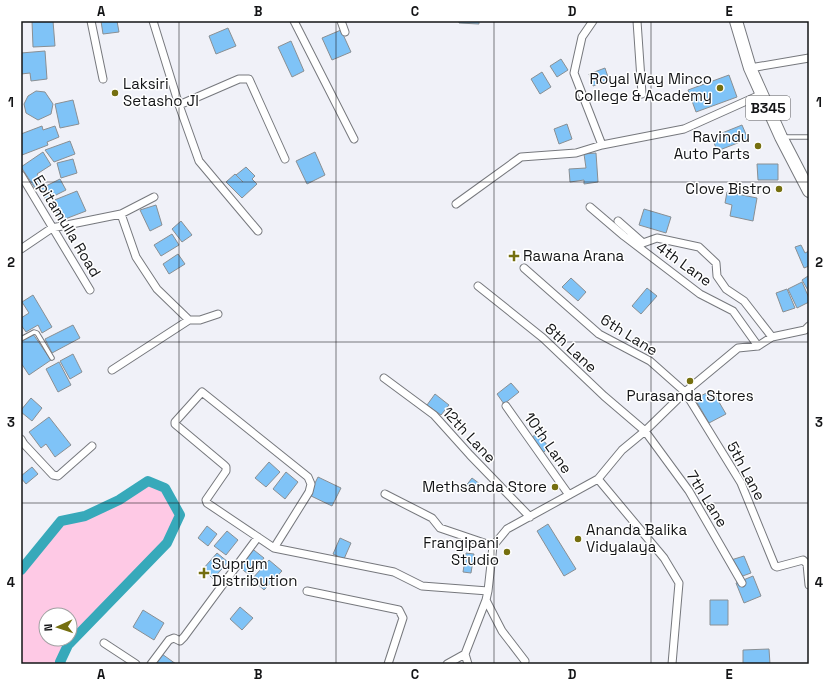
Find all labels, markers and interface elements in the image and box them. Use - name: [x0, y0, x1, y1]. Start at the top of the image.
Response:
- text: A: [97, 3, 106, 20]
- text: B: [254, 3, 263, 20]
- text: C: [411, 3, 419, 20]
- text: D: [568, 3, 577, 20]
- text: E: [725, 3, 733, 20]
- place label: Royal Way Minco College & Academy: [574, 69, 712, 105]
- place label: Laksiri Setasho JI: [123, 74, 199, 110]
- marker: Royal Way Minco College & Academy: [715, 83, 725, 93]
- marker: Laksiri Setasho JI: [110, 88, 120, 98]
- text: 1: [8, 94, 14, 111]
- text: 1: [816, 94, 822, 111]
- road number: B345: [746, 96, 790, 120]
- place label: Ravindu Auto Parts: [674, 127, 750, 163]
- marker: Ravindu Auto Parts: [753, 141, 763, 151]
- street label: Epitamulla Road: [29, 171, 105, 280]
- place label: Clove Bistro: [685, 179, 771, 198]
- marker: Clove Bistro: [774, 184, 784, 194]
- street label: 4th Lane: [653, 237, 716, 290]
- place label: Rawana Arana: [523, 246, 625, 265]
- marker: Rawana Arana: [508, 250, 520, 262]
- text: 2: [7, 254, 15, 271]
- text: 2: [815, 254, 823, 271]
- street label: 6th Lane: [597, 310, 662, 360]
- street label: 8th Lane: [541, 319, 601, 377]
- marker: Purasanda Stores: [685, 376, 695, 386]
- place label: Purasanda Stores: [626, 386, 754, 405]
- street label: 12th Lane: [438, 403, 500, 467]
- street label: 10th Lane: [520, 408, 577, 477]
- text: 3: [7, 414, 15, 431]
- text: 3: [815, 414, 823, 431]
- street label: 5th Lane: [723, 438, 770, 504]
- street label: 7th Lane: [683, 467, 732, 531]
- place label: Methsanda Store: [422, 477, 547, 496]
- marker: Methsanda Store: [550, 482, 560, 492]
- place label: Ananda Balika Vidyalaya: [586, 520, 687, 556]
- place label: Frangipani Studio: [423, 533, 499, 569]
- marker: Ananda Balika Vidyalaya: [573, 534, 583, 544]
- marker: Frangipani Studio: [502, 547, 512, 557]
- place label: Suprym Distribution: [212, 554, 297, 590]
- marker: Suprym Distribution: [199, 568, 209, 578]
- text: 4: [7, 574, 15, 591]
- text: 4: [815, 574, 823, 591]
- north arrow: [38, 607, 78, 647]
- text: N: [41, 623, 55, 632]
- text: A: [97, 666, 106, 683]
- text: B: [254, 666, 263, 683]
- text: C: [411, 666, 419, 683]
- text: D: [568, 666, 577, 683]
- text: E: [725, 666, 733, 683]

